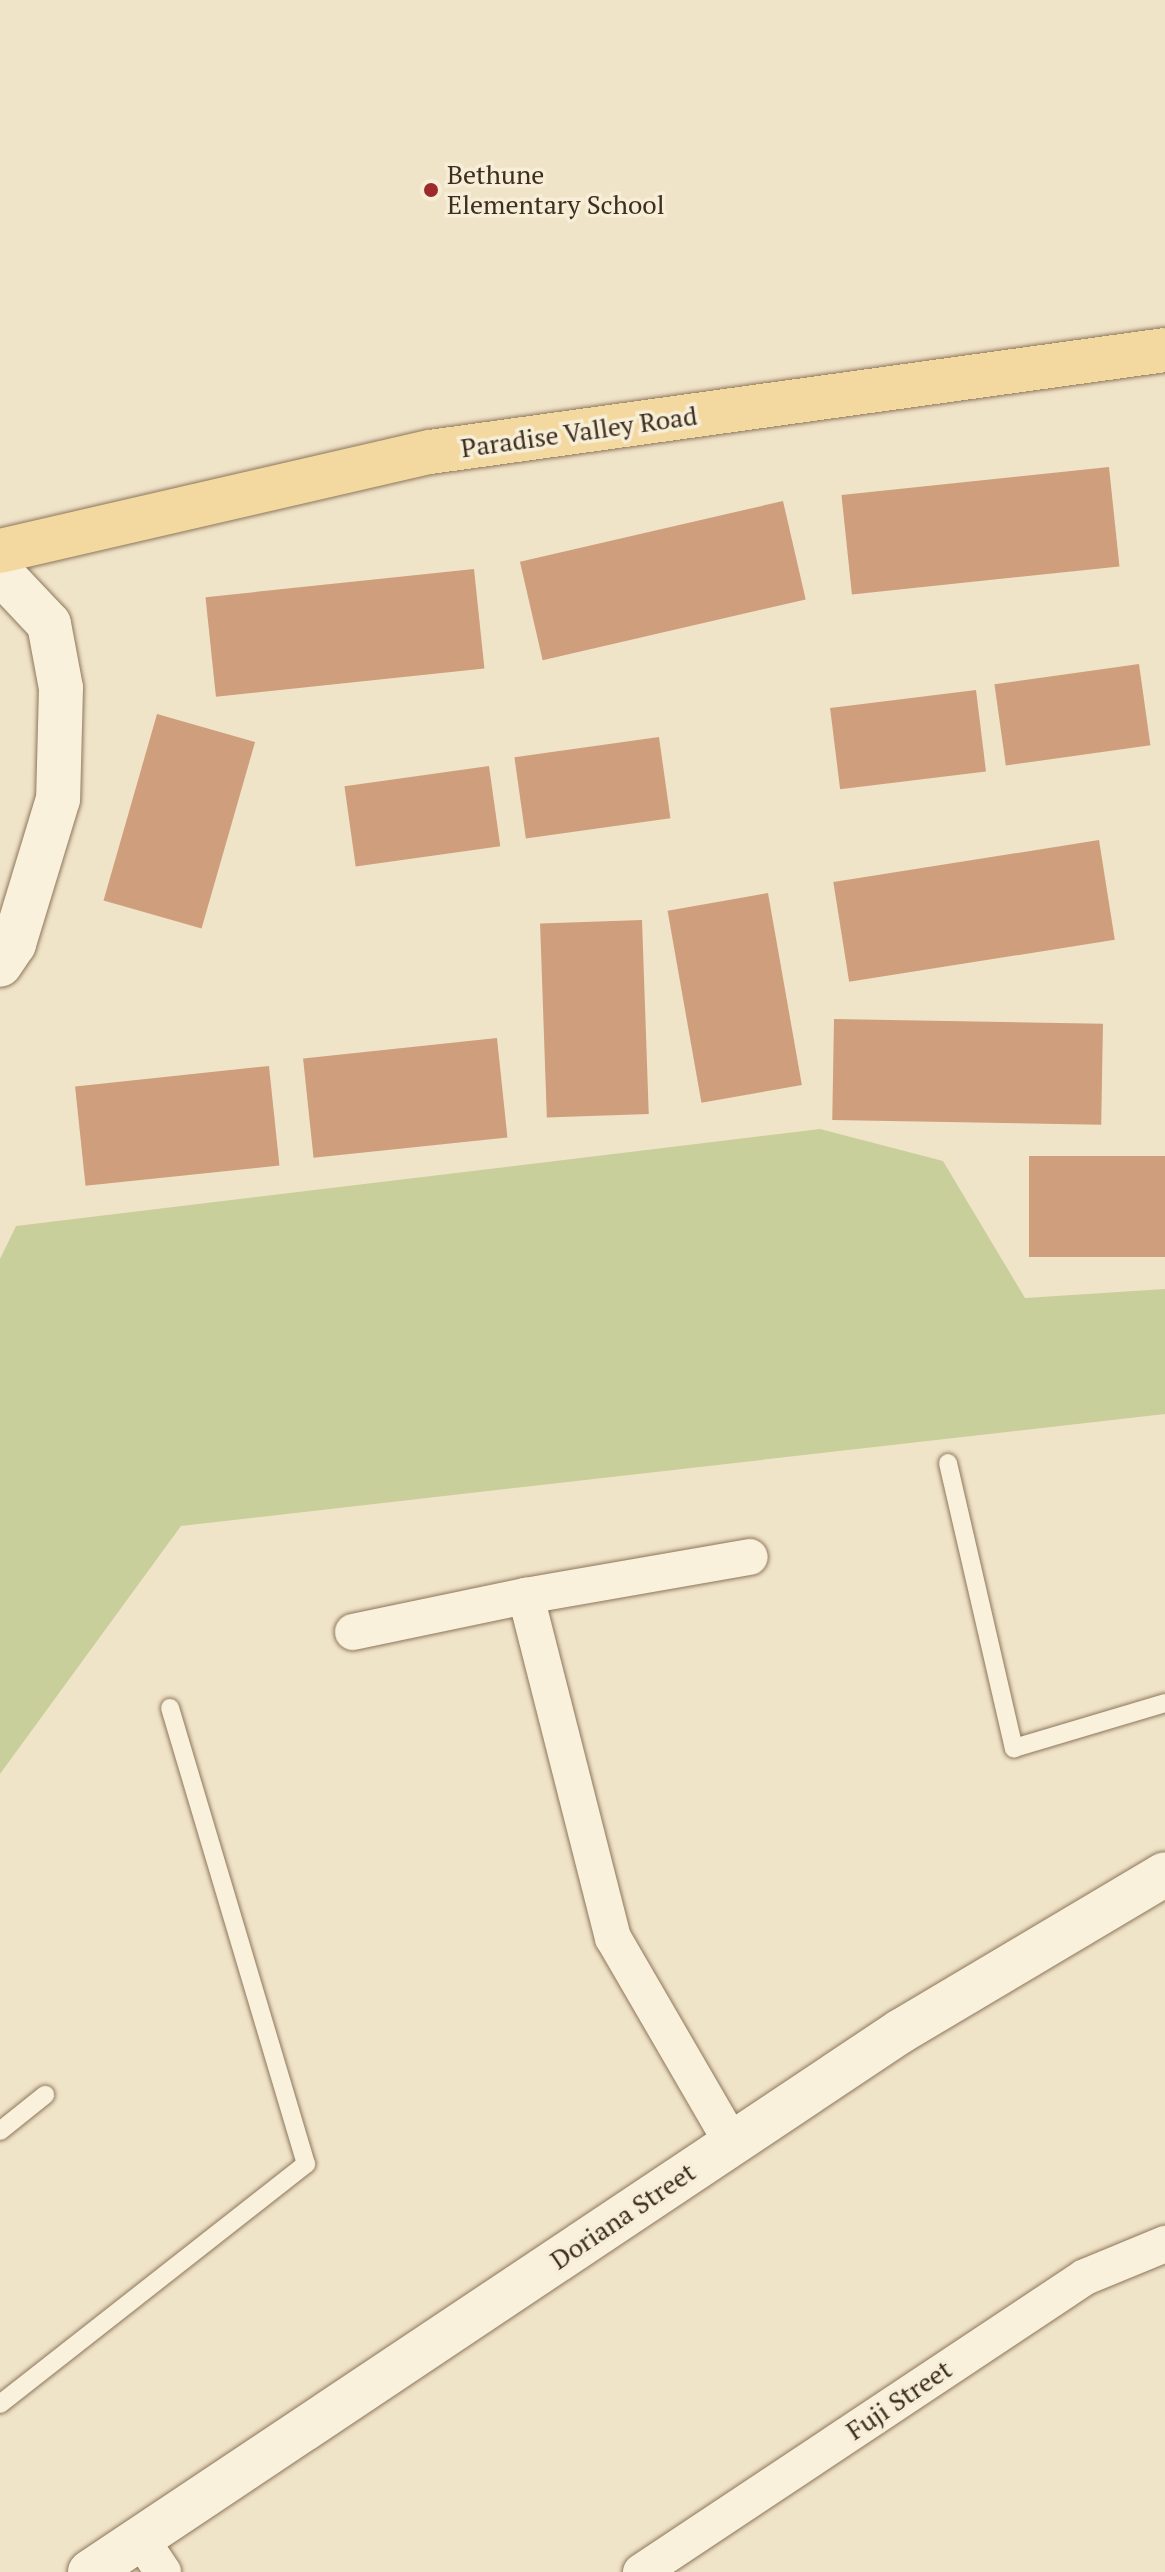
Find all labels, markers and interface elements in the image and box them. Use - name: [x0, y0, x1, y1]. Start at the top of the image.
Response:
- place label: Bethune Elementary School: [447, 159, 665, 220]
- marker: Bethune Elementary School: [422, 181, 440, 199]
- street label: Paradise Valley Road: [458, 400, 700, 464]
- street label: Doriana Street: [545, 2156, 701, 2276]
- street label: Fuji Street: [841, 2353, 957, 2447]

